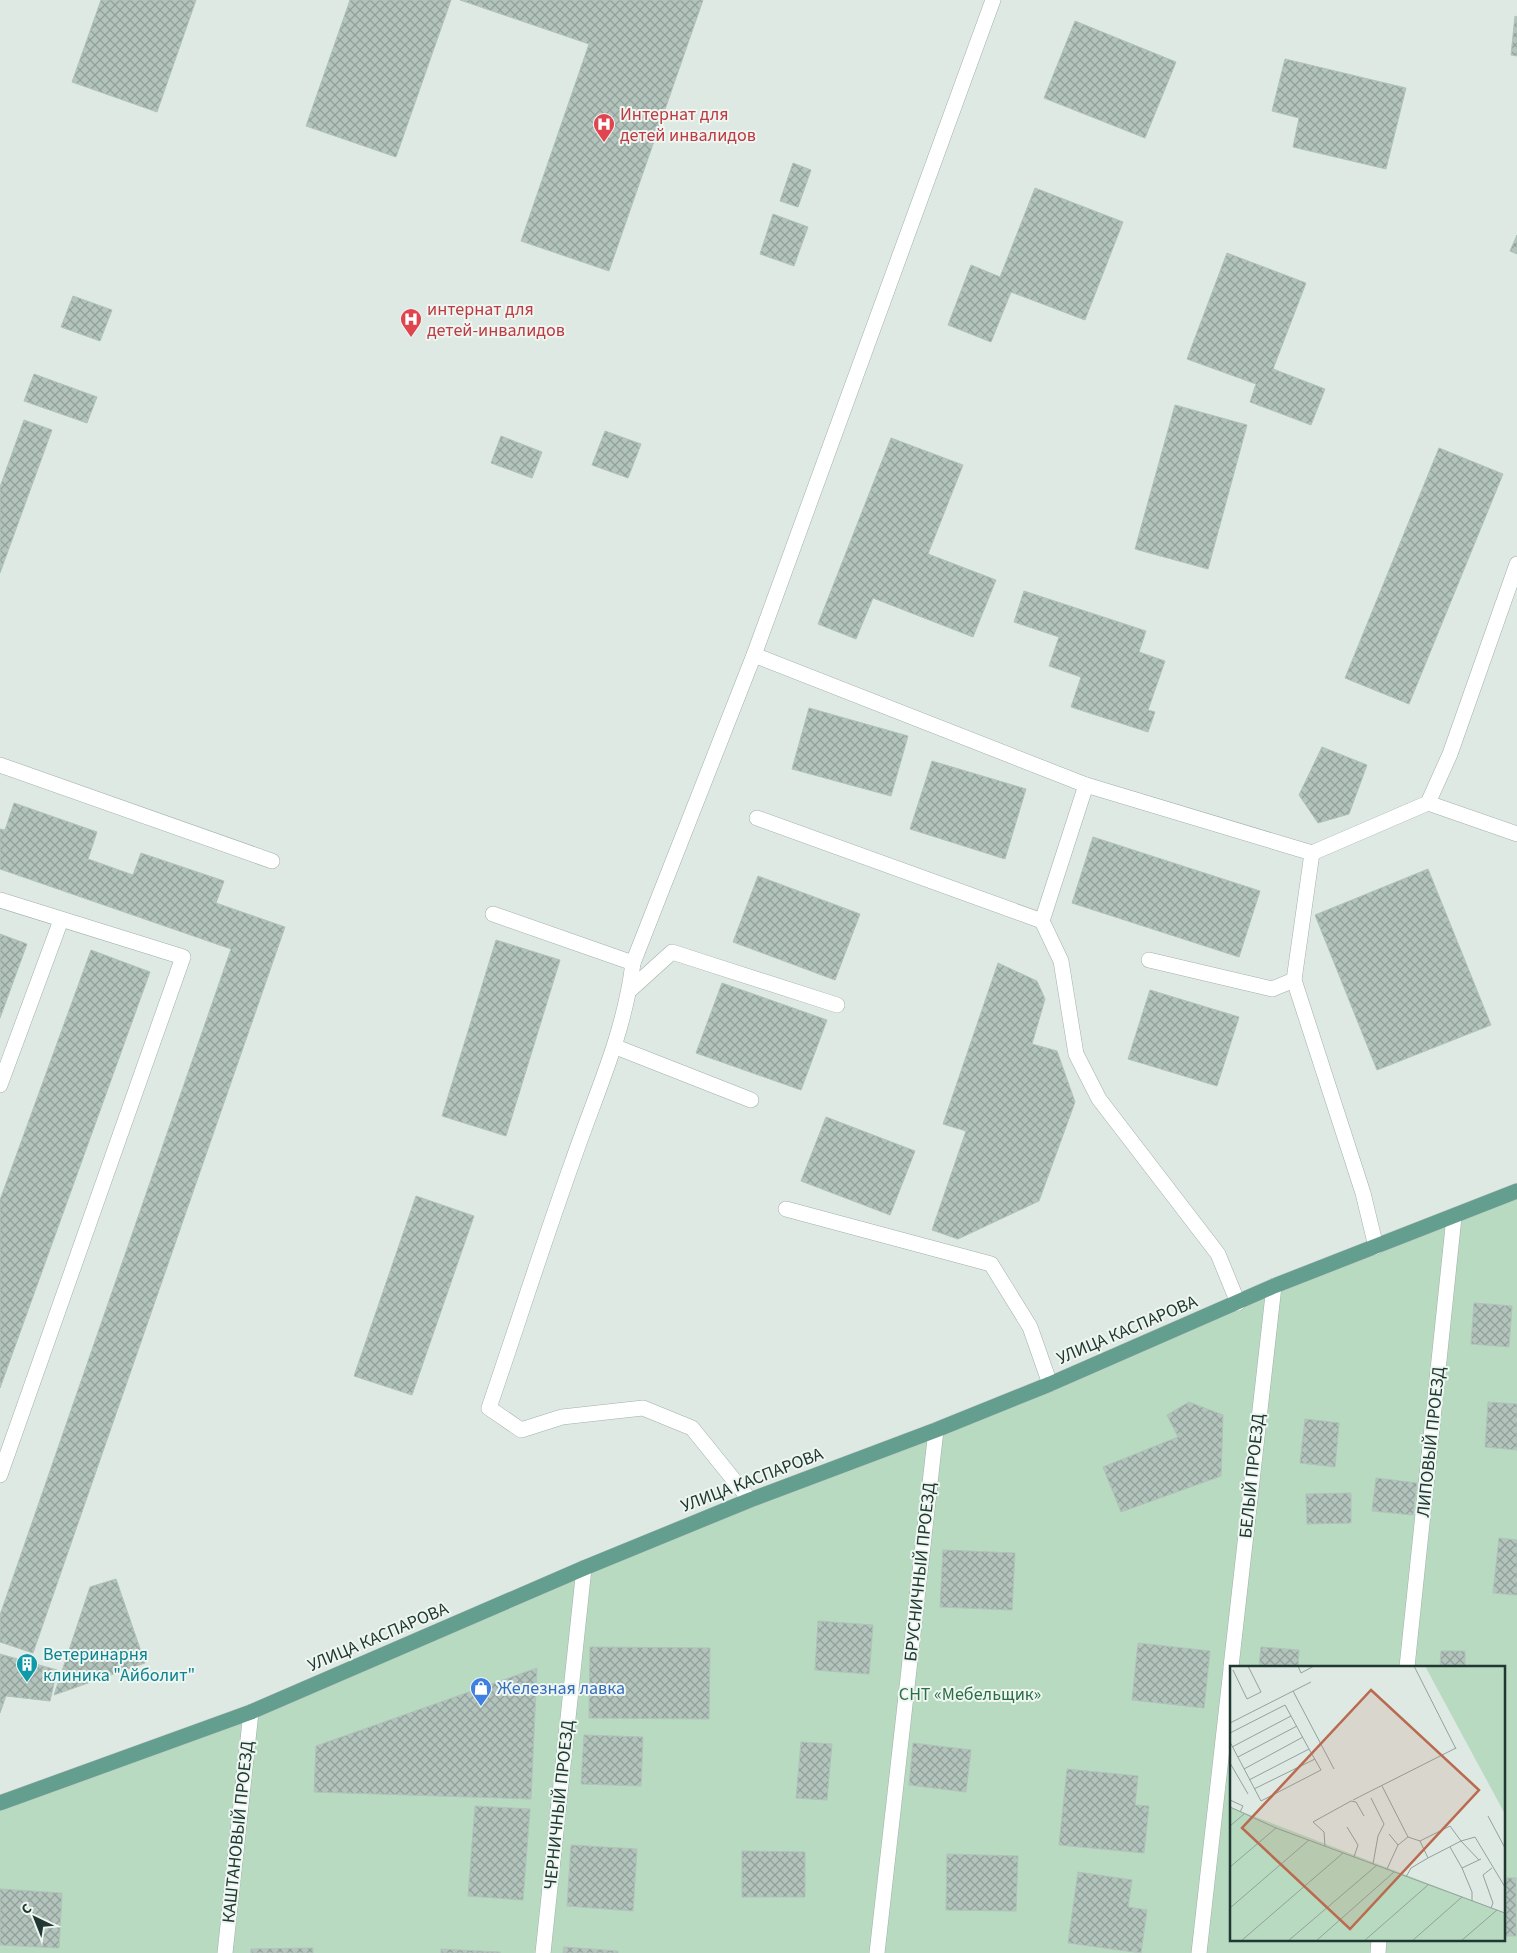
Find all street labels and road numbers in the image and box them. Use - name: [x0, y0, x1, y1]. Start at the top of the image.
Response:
- street label: УЛИЦА КАСПАРОВА: [1053, 1289, 1201, 1371]
- street label: ЛИПОВЫЙ ПРОЕЗД: [1411, 1365, 1451, 1519]
- street label: БЕЛЫЙ ПРОЕЗД: [1233, 1412, 1271, 1540]
- street label: УЛИЦА КАСПАРОВА: [677, 1441, 827, 1519]
- street label: БРУСНИЧНЫЙ ПРОЕЗД: [898, 1481, 942, 1663]
- street label: УЛИЦА КАСПАРОВА: [304, 1596, 452, 1678]
- street label: ЧЕРНИЧНЫЙ ПРОЕЗД: [538, 1718, 580, 1891]
- street label: КАШТАНОВЫЙ ПРОЕЗД: [216, 1739, 260, 1924]

